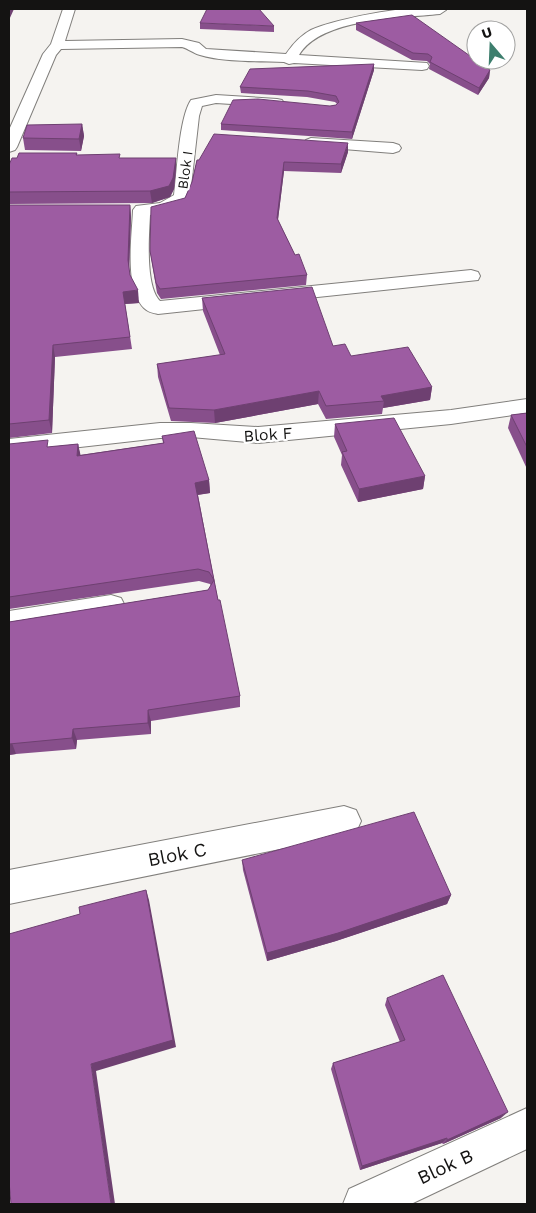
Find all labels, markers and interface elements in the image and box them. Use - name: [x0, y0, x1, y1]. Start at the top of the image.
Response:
- north arrow: [466, 20, 516, 70]
- text: U: [479, 24, 494, 42]
- street label: Blok I: [174, 150, 196, 190]
- street label: Blok F: [243, 423, 293, 446]
- street label: Blok C: [146, 838, 208, 871]
- street label: Blok B: [414, 1144, 477, 1189]

